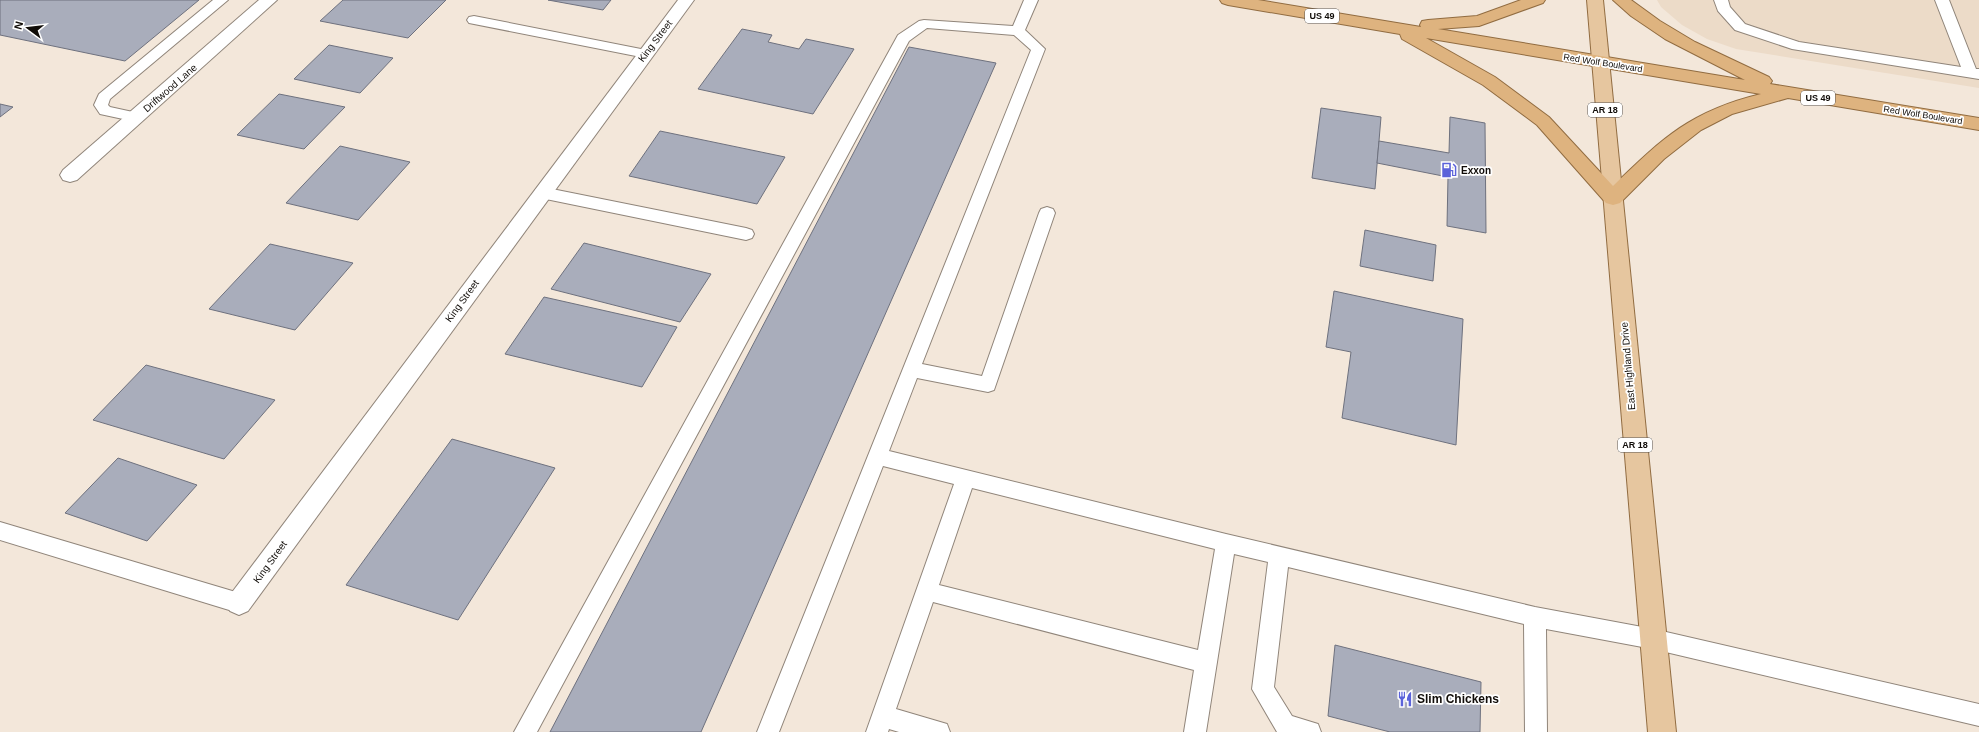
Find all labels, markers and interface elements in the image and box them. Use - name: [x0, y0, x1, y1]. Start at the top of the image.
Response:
- north arrow: [8, 8, 48, 48]
- road number: US 49: [1305, 9, 1339, 23]
- street label: King Street: [636, 18, 674, 64]
- text: N: [12, 20, 25, 31]
- street label: Red Wolf Boulevard: [1563, 52, 1643, 74]
- street label: Driftwood Lane: [141, 61, 199, 114]
- road number: US 49: [1801, 91, 1835, 105]
- road number: AR 18: [1588, 103, 1622, 117]
- street label: Red Wolf Boulevard: [1883, 104, 1963, 126]
- fuel station icon: Exxon: [1440, 161, 1458, 179]
- place label: Exxon: [1461, 165, 1491, 176]
- street label: King Street: [443, 278, 481, 324]
- street label: East Highland Drive: [1619, 321, 1637, 410]
- road number: AR 18: [1618, 438, 1652, 452]
- street label: King Street: [251, 539, 289, 585]
- restaurant icon: Slim Chickens: [1396, 690, 1414, 708]
- place label: Slim Chickens: [1417, 692, 1499, 706]

